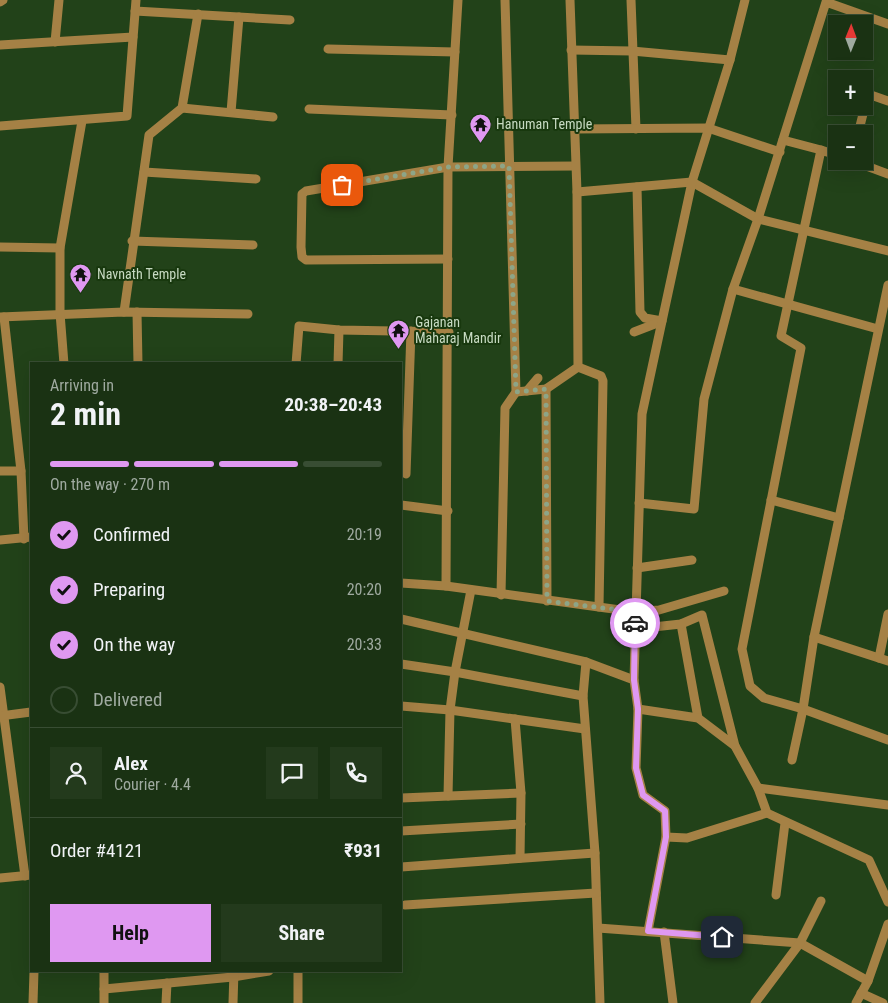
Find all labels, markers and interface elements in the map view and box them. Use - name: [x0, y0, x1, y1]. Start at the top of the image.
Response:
- north arrow: [828, 15, 872, 60]
- map controls: [828, 15, 873, 170]
- button: +: [828, 70, 873, 115]
- temple icon: Hanuman Temple: [468, 112, 492, 143]
- place label: Hanuman Temple: [496, 116, 593, 132]
- button: −: [828, 125, 873, 170]
- pin: [321, 164, 363, 206]
- icon: bag: [328, 171, 356, 199]
- temple icon: Navnath Temple: [69, 262, 93, 293]
- place label: Navnath Temple: [97, 266, 186, 282]
- place label: Gajanan Maharaj Mandir: [415, 314, 501, 346]
- temple icon: Gajanan Maharaj Mandir: [387, 318, 411, 349]
- text: Arriving in: [50, 376, 114, 395]
- text: 20:38–20:43: [284, 393, 382, 416]
- text: 2 min: [50, 395, 121, 433]
- text: On the way · 270 m: [50, 475, 170, 494]
- icon: check: [50, 521, 78, 549]
- text: Confirmed: [93, 523, 170, 546]
- text: 20:19: [347, 525, 382, 544]
- icon: check: [50, 576, 78, 604]
- text: Preparing: [93, 578, 165, 601]
- text: 20:20: [347, 580, 382, 599]
- courier: [610, 598, 660, 648]
- icon: car: [621, 609, 649, 637]
- icon: check: [50, 631, 78, 659]
- text: On the way: [93, 633, 175, 656]
- text: 20:33: [347, 635, 382, 654]
- text: Delivered: [93, 688, 162, 711]
- button: person: [50, 747, 102, 799]
- button: chat: [266, 747, 318, 799]
- button: phone: [330, 747, 382, 799]
- text: Alex: [114, 752, 148, 775]
- text: Courier · 4.4: [114, 775, 191, 794]
- text: Order #4121: [50, 839, 143, 862]
- text: ₹931: [344, 839, 382, 862]
- button: Help: [50, 904, 211, 962]
- button: Share: [221, 904, 382, 962]
- pin: [701, 916, 743, 958]
- icon: home: [708, 923, 736, 951]

